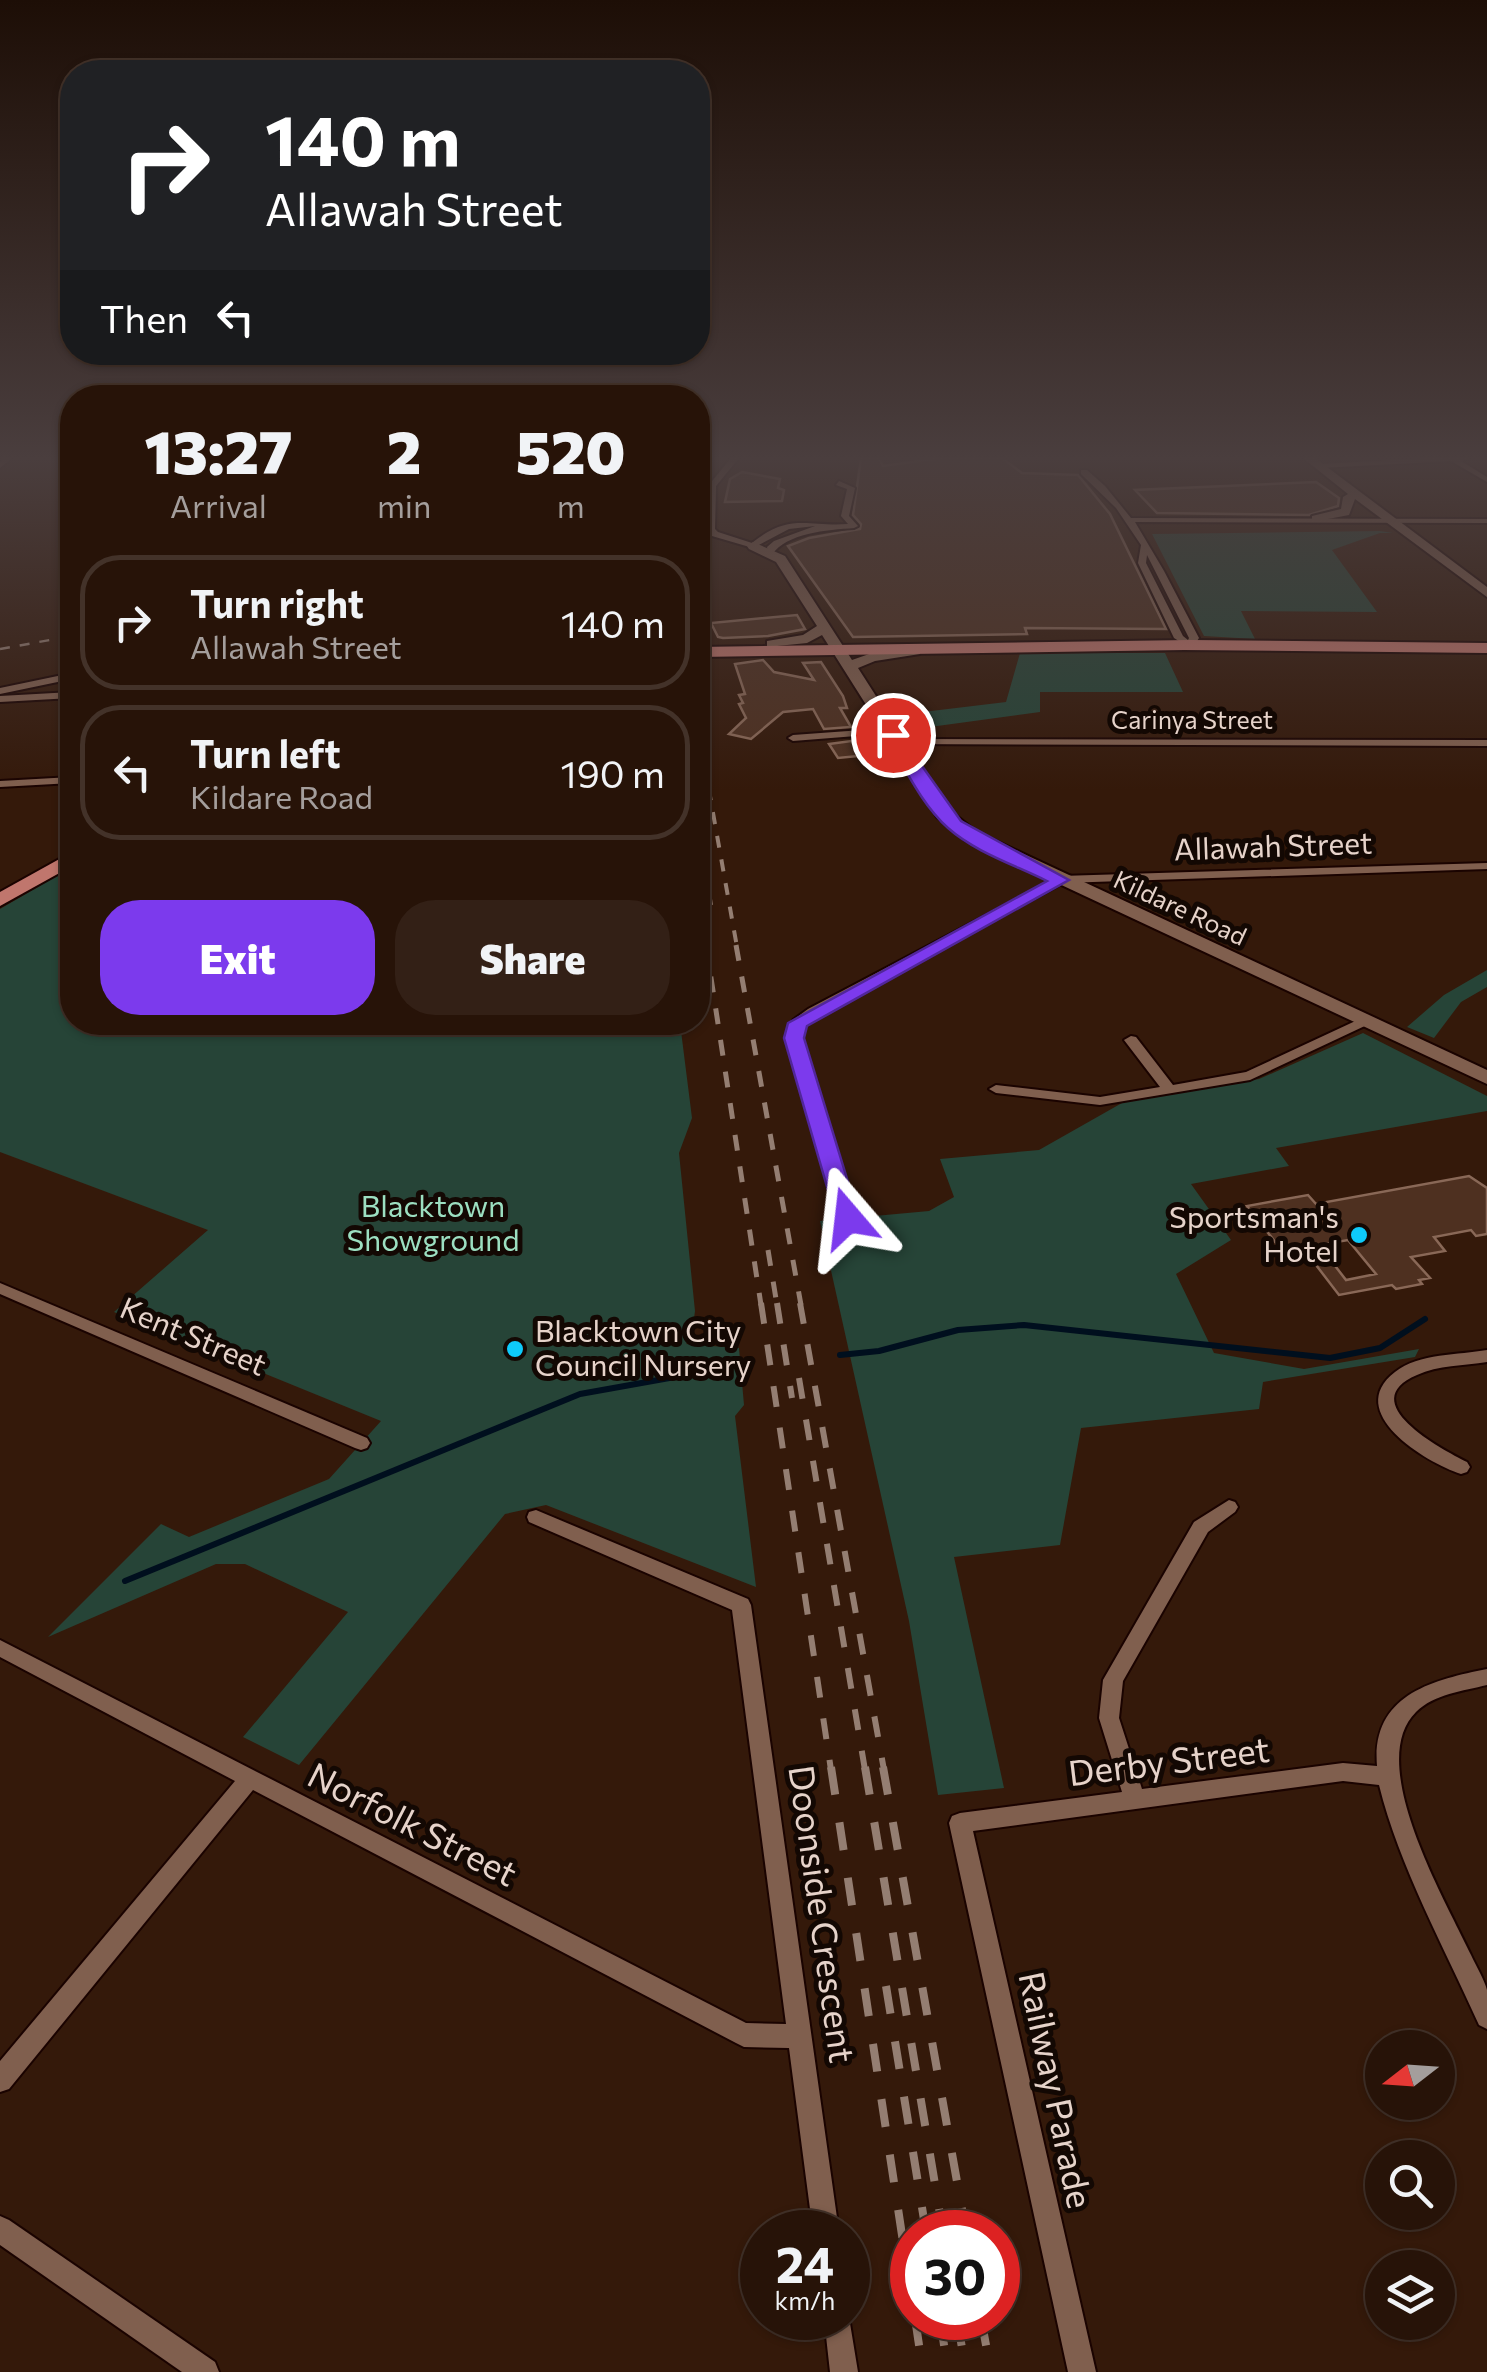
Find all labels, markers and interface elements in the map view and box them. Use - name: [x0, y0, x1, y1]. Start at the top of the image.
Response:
- text: 140 m: [265, 95, 461, 180]
- icon: right: [100, 100, 230, 230]
- text: Allawah Street: [265, 180, 563, 235]
- icon: left: [208, 290, 263, 345]
- text: Then: [100, 294, 188, 341]
- text: 13:27: [144, 413, 292, 486]
- text: 2: [387, 413, 421, 486]
- text: 520: [516, 413, 626, 486]
- text: Arrival: [170, 485, 267, 525]
- text: min: [377, 485, 431, 525]
- text: m: [557, 485, 585, 525]
- text: Turn right: [190, 579, 364, 626]
- icon: right: [105, 595, 160, 650]
- text: 140 m: [561, 599, 665, 646]
- text: Allawah Street: [190, 626, 402, 666]
- pin: [851, 693, 936, 778]
- street label: Carinya Street: [1111, 704, 1273, 734]
- icon: arrive: [866, 708, 921, 763]
- text: Turn left: [190, 729, 341, 776]
- icon: left: [105, 745, 160, 800]
- text: 190 m: [560, 749, 665, 796]
- text: Kildare Road: [190, 776, 373, 816]
- street label: Allawah Street: [1173, 823, 1373, 866]
- street label: Kildare Road: [1109, 863, 1252, 951]
- button: Exit: [100, 900, 375, 1015]
- button: Share: [395, 900, 670, 1015]
- position arrow: [796, 1166, 900, 1270]
- park label: Blacktown Showground: [346, 1186, 520, 1257]
- place label: Sportsman's Hotel: [1169, 1197, 1339, 1268]
- marker: Sportsman's Hotel: [1348, 1224, 1370, 1246]
- street label: Kent Street: [115, 1287, 273, 1382]
- place label: Blacktown City Council Nursery: [535, 1311, 751, 1382]
- marker: Blacktown City Council Nursery: [504, 1338, 526, 1360]
- street label: Derby Street: [1066, 1726, 1272, 1793]
- street label: Norfolk Street: [302, 1752, 525, 1894]
- street label: Doonside Crescent: [781, 1762, 866, 2065]
- street label: Railway Parade: [1011, 1967, 1104, 2212]
- north arrow: [1365, 2030, 1455, 2120]
- map controls: [1365, 2030, 1455, 2340]
- button: search: [1365, 2140, 1455, 2230]
- speed limit sign: 30: [890, 2210, 1020, 2340]
- text: 24: [776, 2232, 834, 2293]
- button: layers: [1365, 2250, 1455, 2340]
- text: km/h: [775, 2285, 835, 2315]

